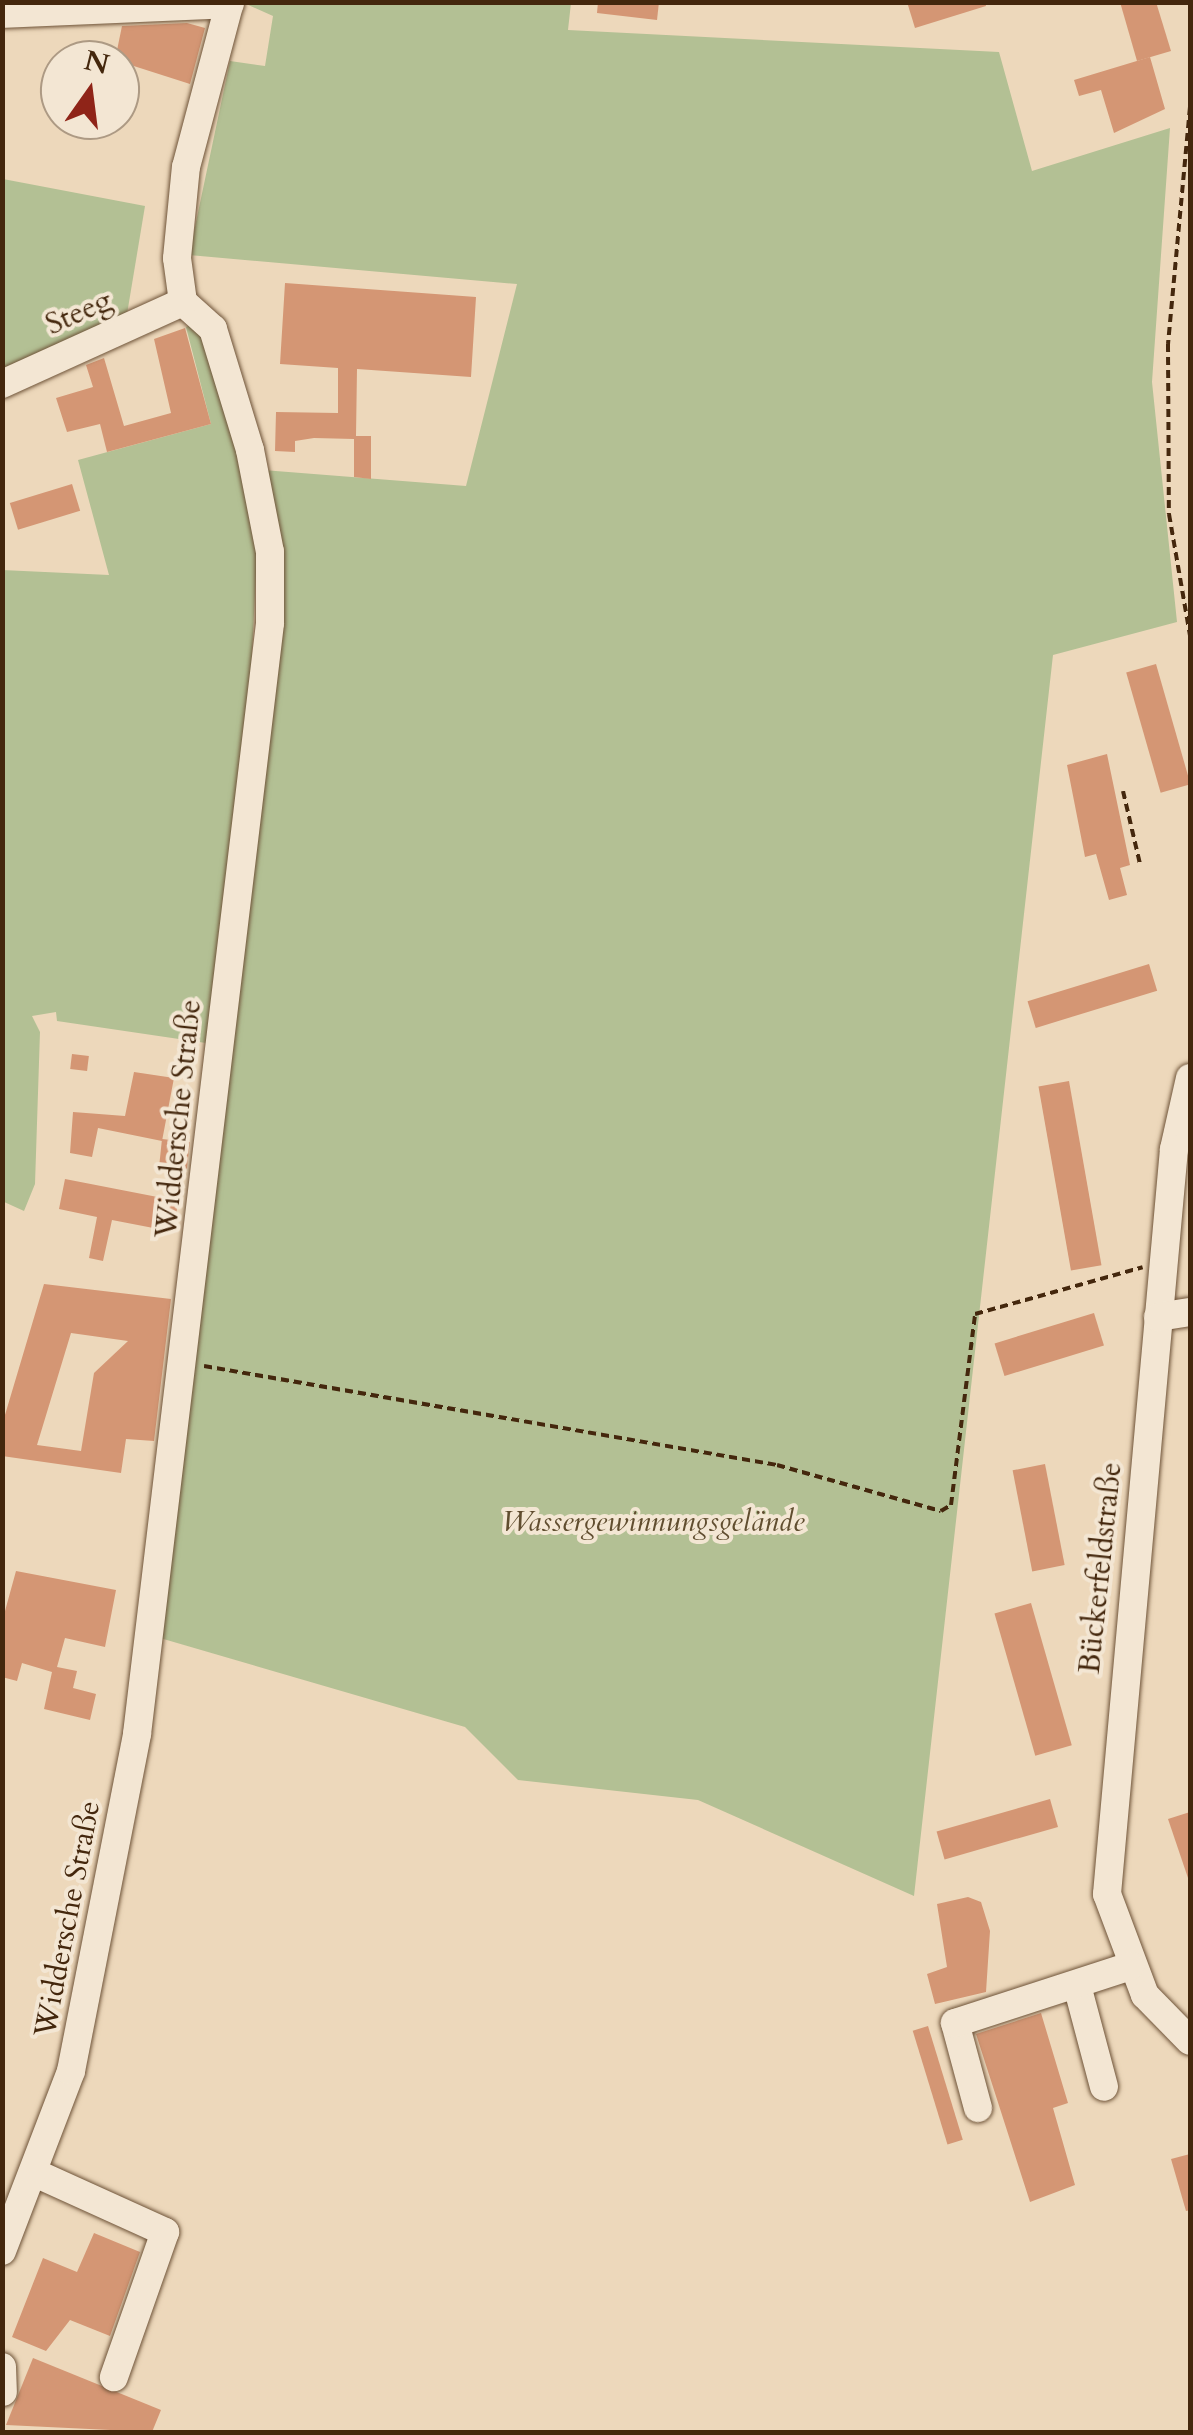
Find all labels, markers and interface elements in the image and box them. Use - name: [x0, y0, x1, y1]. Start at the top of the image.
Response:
- north arrow: [40, 40, 140, 140]
- text: N: [80, 41, 113, 84]
- street label: Steeg: [40, 283, 118, 343]
- street label: Widdersche Straße: [149, 998, 209, 1240]
- street label: Bückerfeldstraße: [1072, 1460, 1130, 1676]
- park label: Wassergewinnungsgelände: [502, 1504, 804, 1540]
- street label: Widdersche Straße: [27, 1798, 109, 2040]

